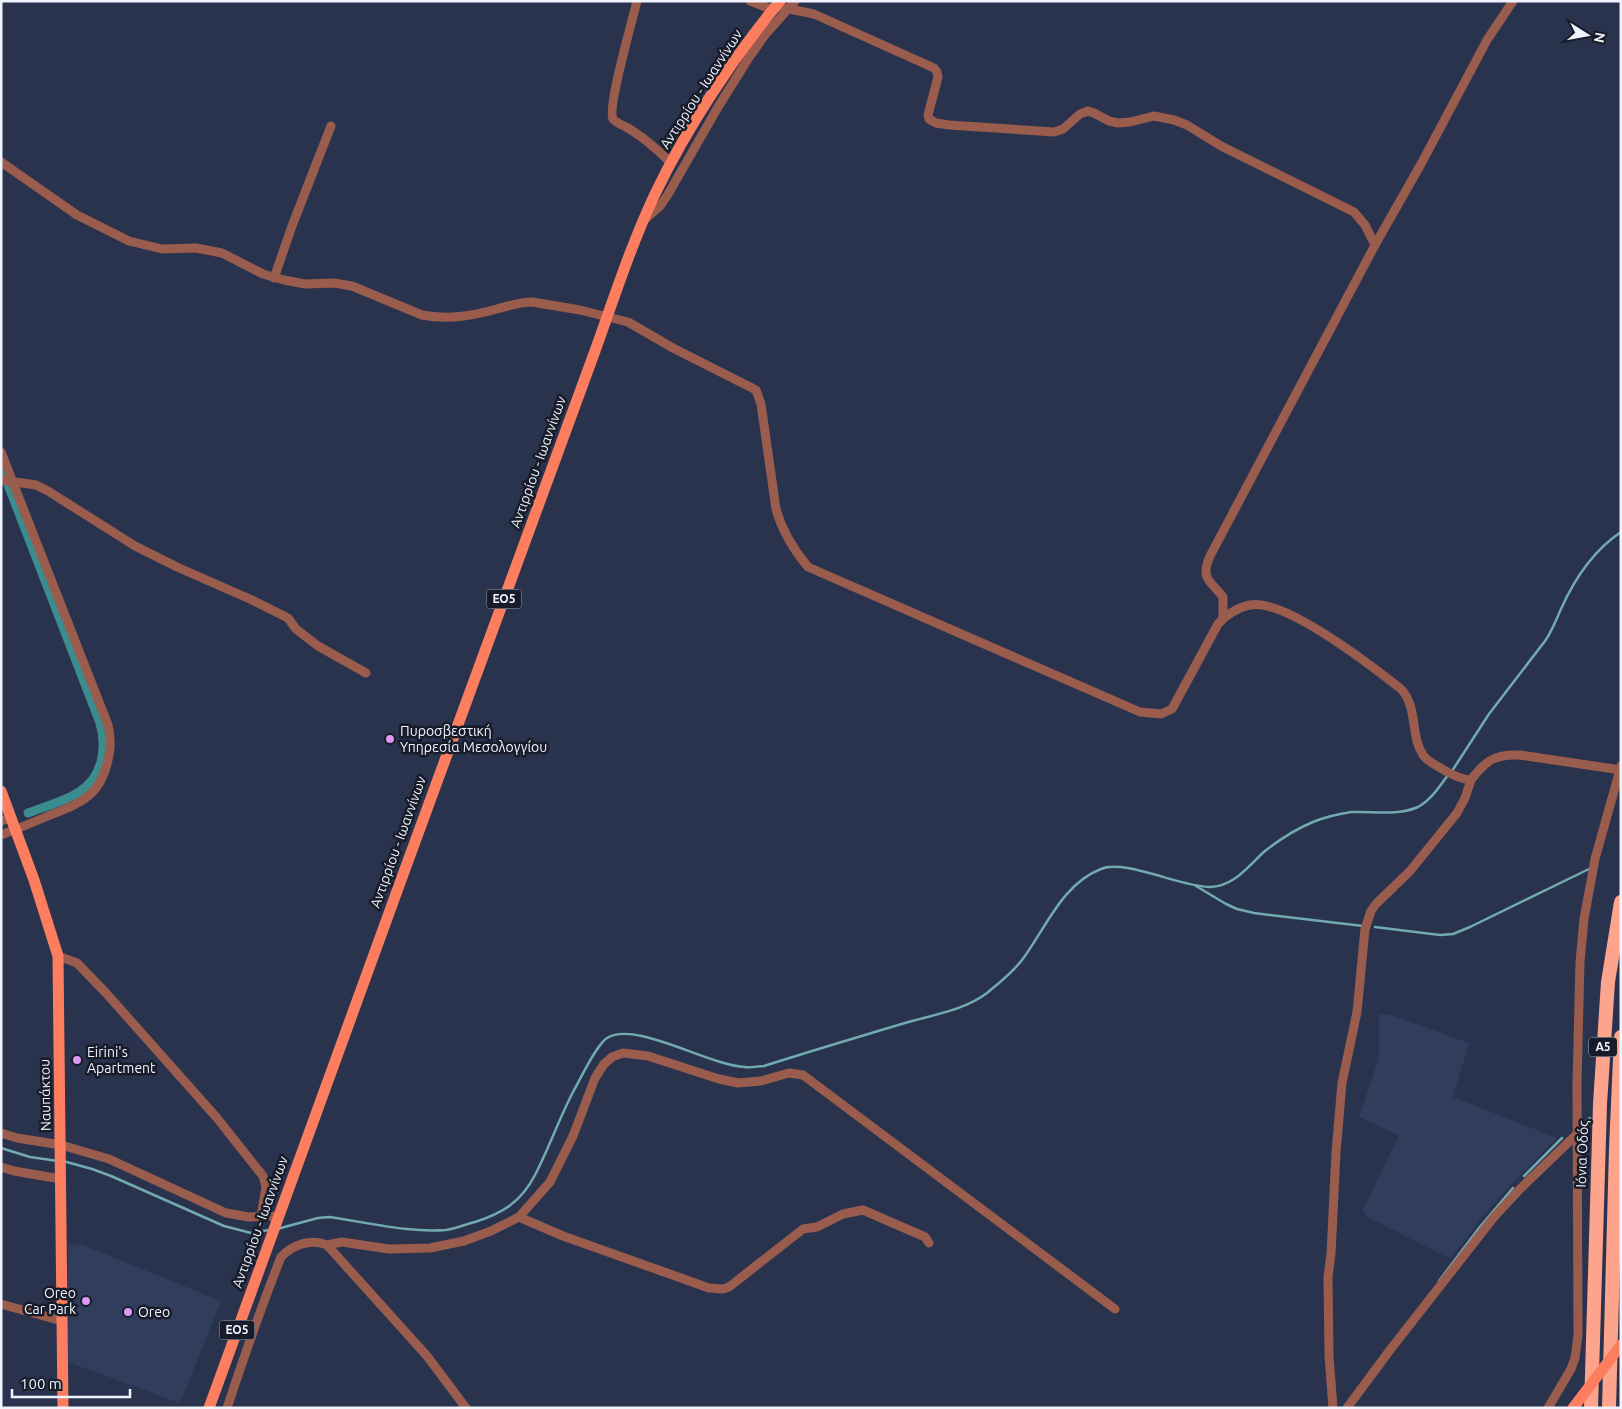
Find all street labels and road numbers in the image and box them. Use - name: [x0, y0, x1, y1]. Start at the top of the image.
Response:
- street label: Αντιρρίου - Ιωαννίνων: [657, 26, 746, 152]
- street label: Αντιρρίου - Ιωαννίνων: [507, 394, 569, 530]
- road number: ΕΟ5: [486, 590, 522, 608]
- street label: Αντιρρίου - Ιωαννίνων: [367, 774, 429, 910]
- road number: Α5: [1589, 1038, 1617, 1056]
- street label: Ναυπάκτου: [36, 1059, 54, 1131]
- street label: Ιόνια Οδός: [1573, 1119, 1591, 1188]
- street label: Αντιρρίου - Ιωαννίνων: [229, 1154, 291, 1290]
- road number: ΕΟ5: [220, 1320, 254, 1340]

